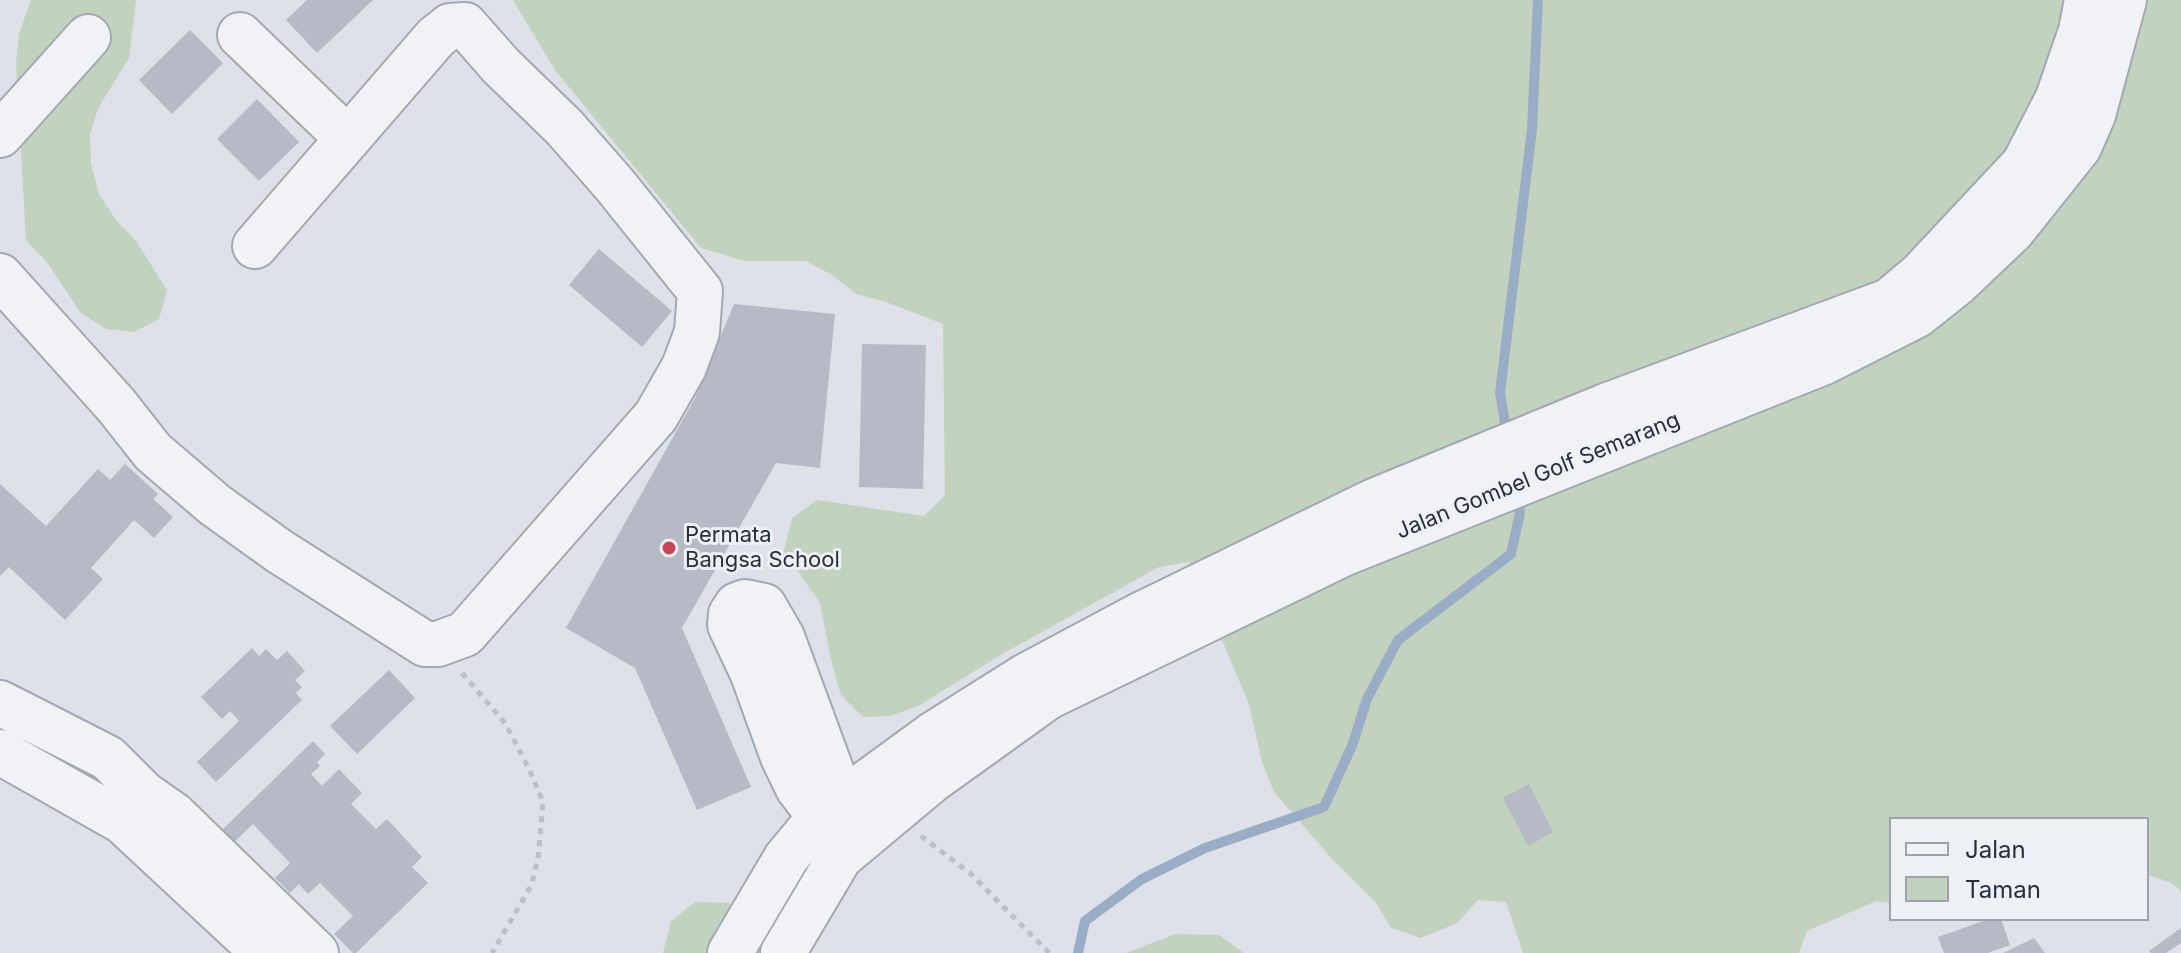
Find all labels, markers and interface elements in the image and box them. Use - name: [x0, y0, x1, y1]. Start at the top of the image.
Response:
- street label: Jalan Gombel Golf Semarang: [1392, 407, 1684, 545]
- place label: Permata Bangsa School: [685, 522, 840, 574]
- marker: Permata Bangsa School: [660, 539, 678, 557]
- legend: [1889, 817, 2149, 921]
- text: Jalan: [1965, 835, 2026, 864]
- text: Taman: [1965, 875, 2041, 904]

